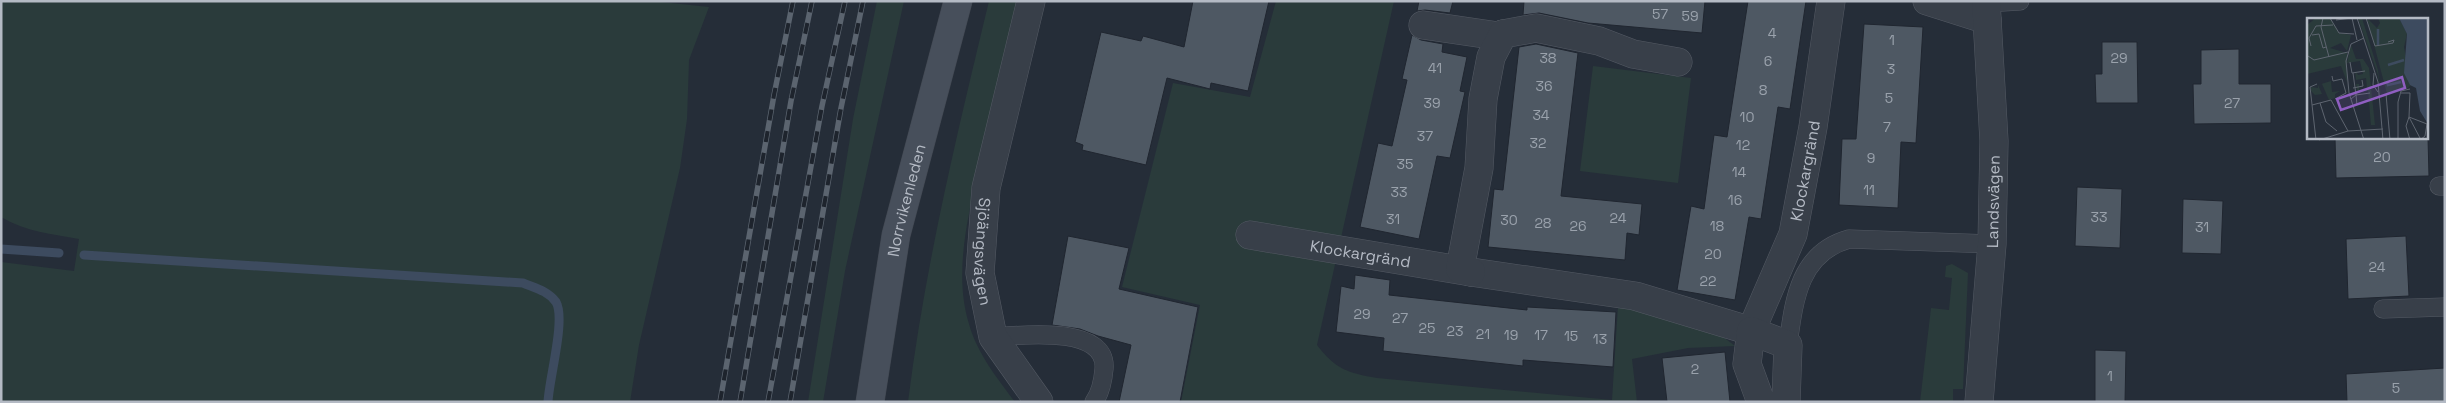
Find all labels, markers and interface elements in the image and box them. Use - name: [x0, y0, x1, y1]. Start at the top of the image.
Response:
- house number: 57: [1652, 5, 1668, 23]
- house number: 59: [1682, 7, 1698, 25]
- inset map: [2307, 18, 2428, 139]
- house number: 4: [1768, 24, 1777, 42]
- house number: 1: [1889, 31, 1895, 49]
- house number: 38: [1539, 49, 1557, 67]
- house number: 29: [2111, 49, 2127, 67]
- house number: 6: [1764, 52, 1772, 70]
- house number: 41: [1428, 59, 1442, 77]
- house number: 3: [1887, 60, 1895, 78]
- house number: 36: [1535, 77, 1553, 95]
- house number: 8: [1759, 81, 1768, 99]
- house number: 5: [1885, 89, 1893, 107]
- house number: 39: [1423, 94, 1441, 112]
- house number: 27: [2224, 94, 2240, 112]
- house number: 34: [1532, 106, 1550, 124]
- house number: 10: [1740, 108, 1754, 126]
- house number: 7: [1883, 118, 1891, 136]
- street label: Klockargränd: [1786, 119, 1825, 223]
- house number: 37: [1417, 127, 1433, 145]
- house number: 32: [1530, 134, 1546, 152]
- house number: 12: [1736, 136, 1750, 154]
- street label: Norrvikenleden: [883, 142, 931, 258]
- house number: 20: [2373, 148, 2391, 166]
- house number: 9: [1867, 149, 1875, 167]
- house number: 35: [1397, 155, 1413, 173]
- street label: Landsvägen: [1982, 155, 2005, 248]
- house number: 14: [1732, 163, 1747, 181]
- house number: 11: [1863, 181, 1875, 199]
- house number: 33: [1391, 183, 1407, 201]
- house number: 16: [1728, 191, 1742, 209]
- street label: Sjöängsvägen: [969, 197, 996, 307]
- house number: 33: [2091, 208, 2107, 226]
- house number: 24: [1610, 209, 1627, 227]
- house number: 31: [1386, 210, 1400, 228]
- house number: 30: [1500, 211, 1518, 229]
- house number: 28: [1534, 214, 1552, 232]
- house number: 26: [1569, 217, 1587, 235]
- house number: 18: [1710, 217, 1725, 235]
- house number: 31: [2195, 218, 2209, 236]
- street label: Klockargränd: [1308, 235, 1412, 273]
- house number: 20: [1704, 245, 1722, 263]
- house number: 24: [2369, 258, 2386, 276]
- house number: 22: [1700, 272, 1716, 290]
- house number: 29: [1354, 305, 1370, 323]
- house number: 27: [1392, 309, 1408, 327]
- house number: 25: [1419, 319, 1435, 337]
- house number: 23: [1447, 322, 1463, 340]
- house number: 21: [1476, 325, 1490, 343]
- house number: 19: [1504, 326, 1518, 344]
- house number: 17: [1534, 326, 1548, 344]
- house number: 15: [1564, 327, 1578, 345]
- house number: 13: [1593, 330, 1607, 348]
- house number: 2: [1691, 360, 1699, 378]
- house number: 1: [2107, 367, 2113, 385]
- house number: 5: [2392, 379, 2400, 397]

